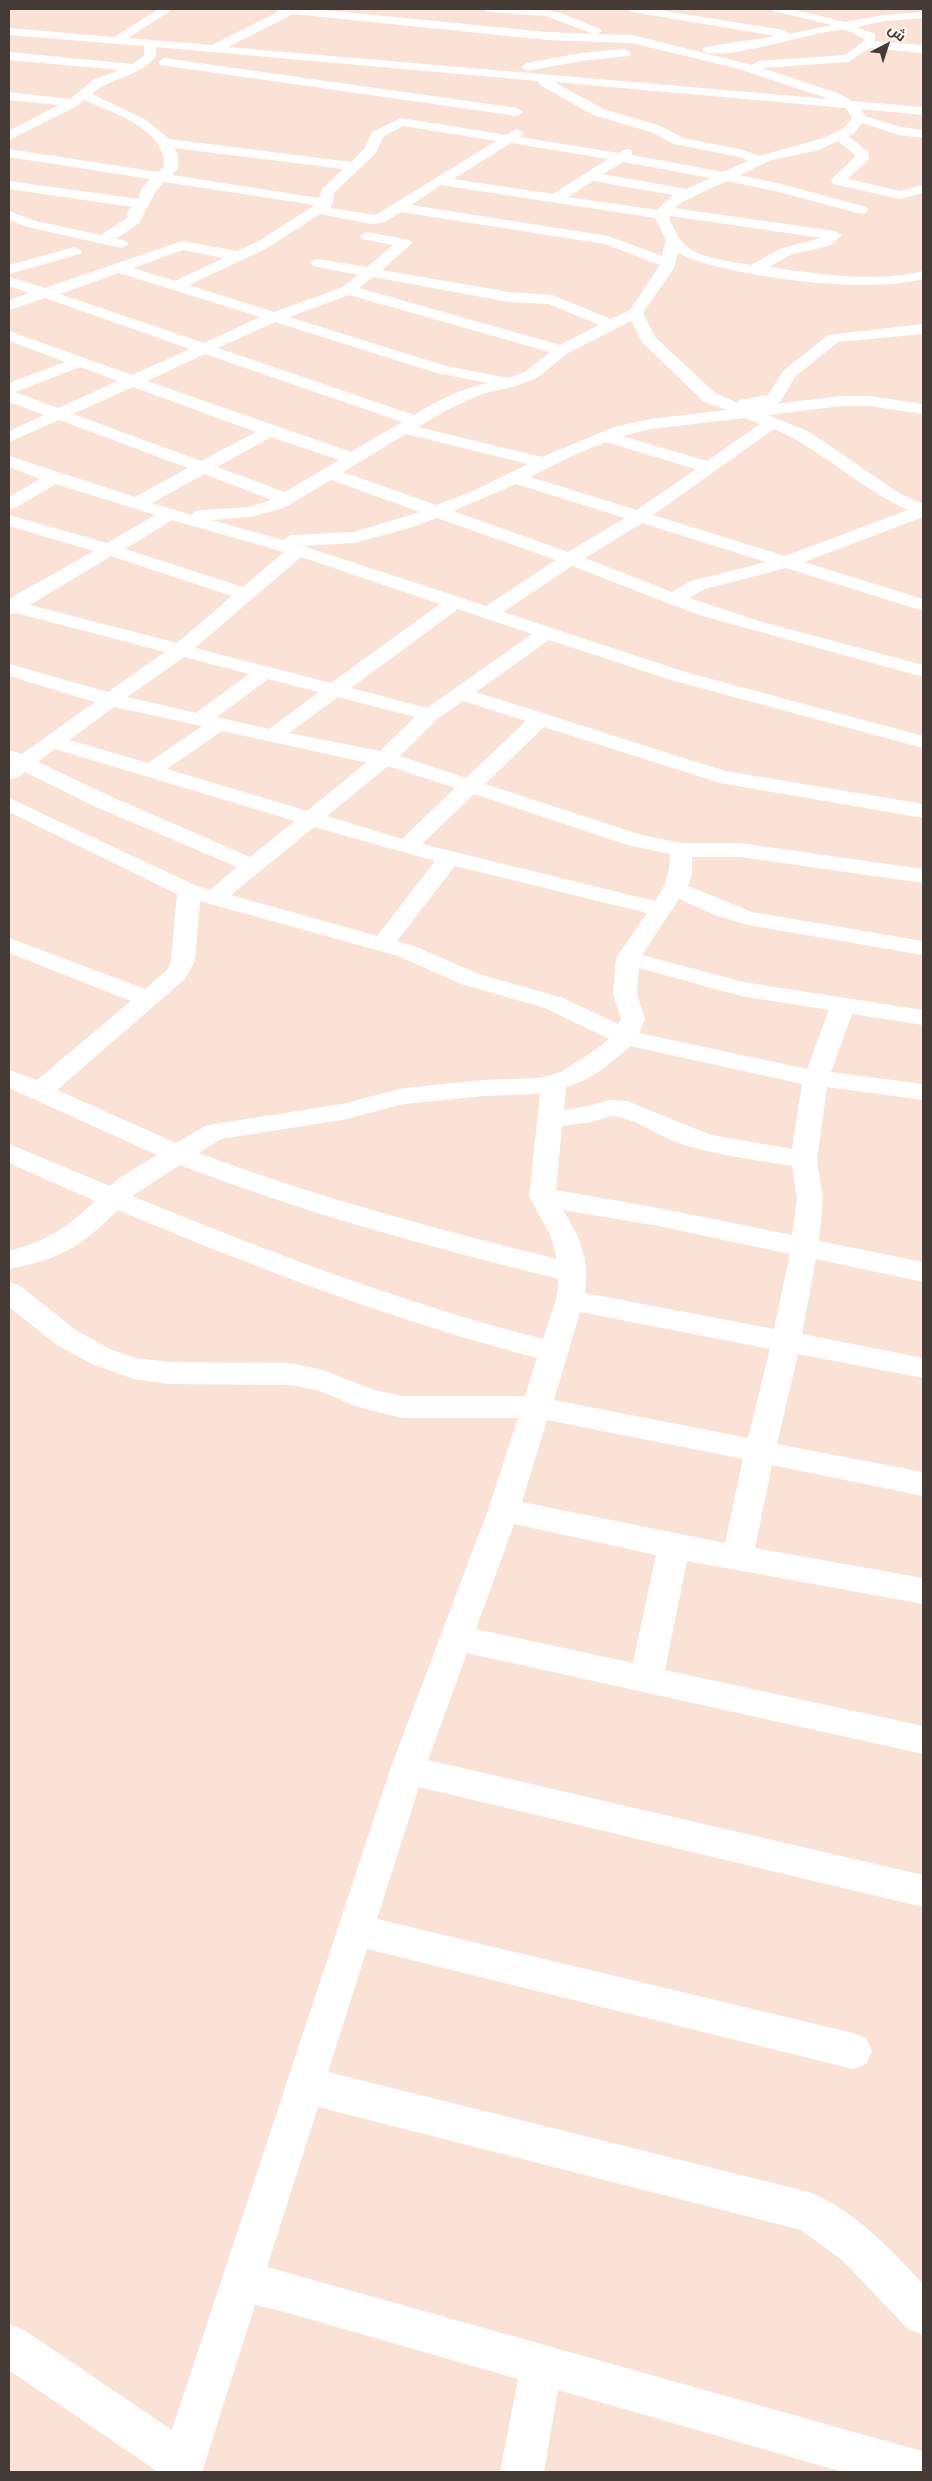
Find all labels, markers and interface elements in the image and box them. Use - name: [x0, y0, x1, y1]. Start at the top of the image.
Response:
- north arrow: [862, 20, 912, 70]
- text: ش: [885, 22, 908, 45]

